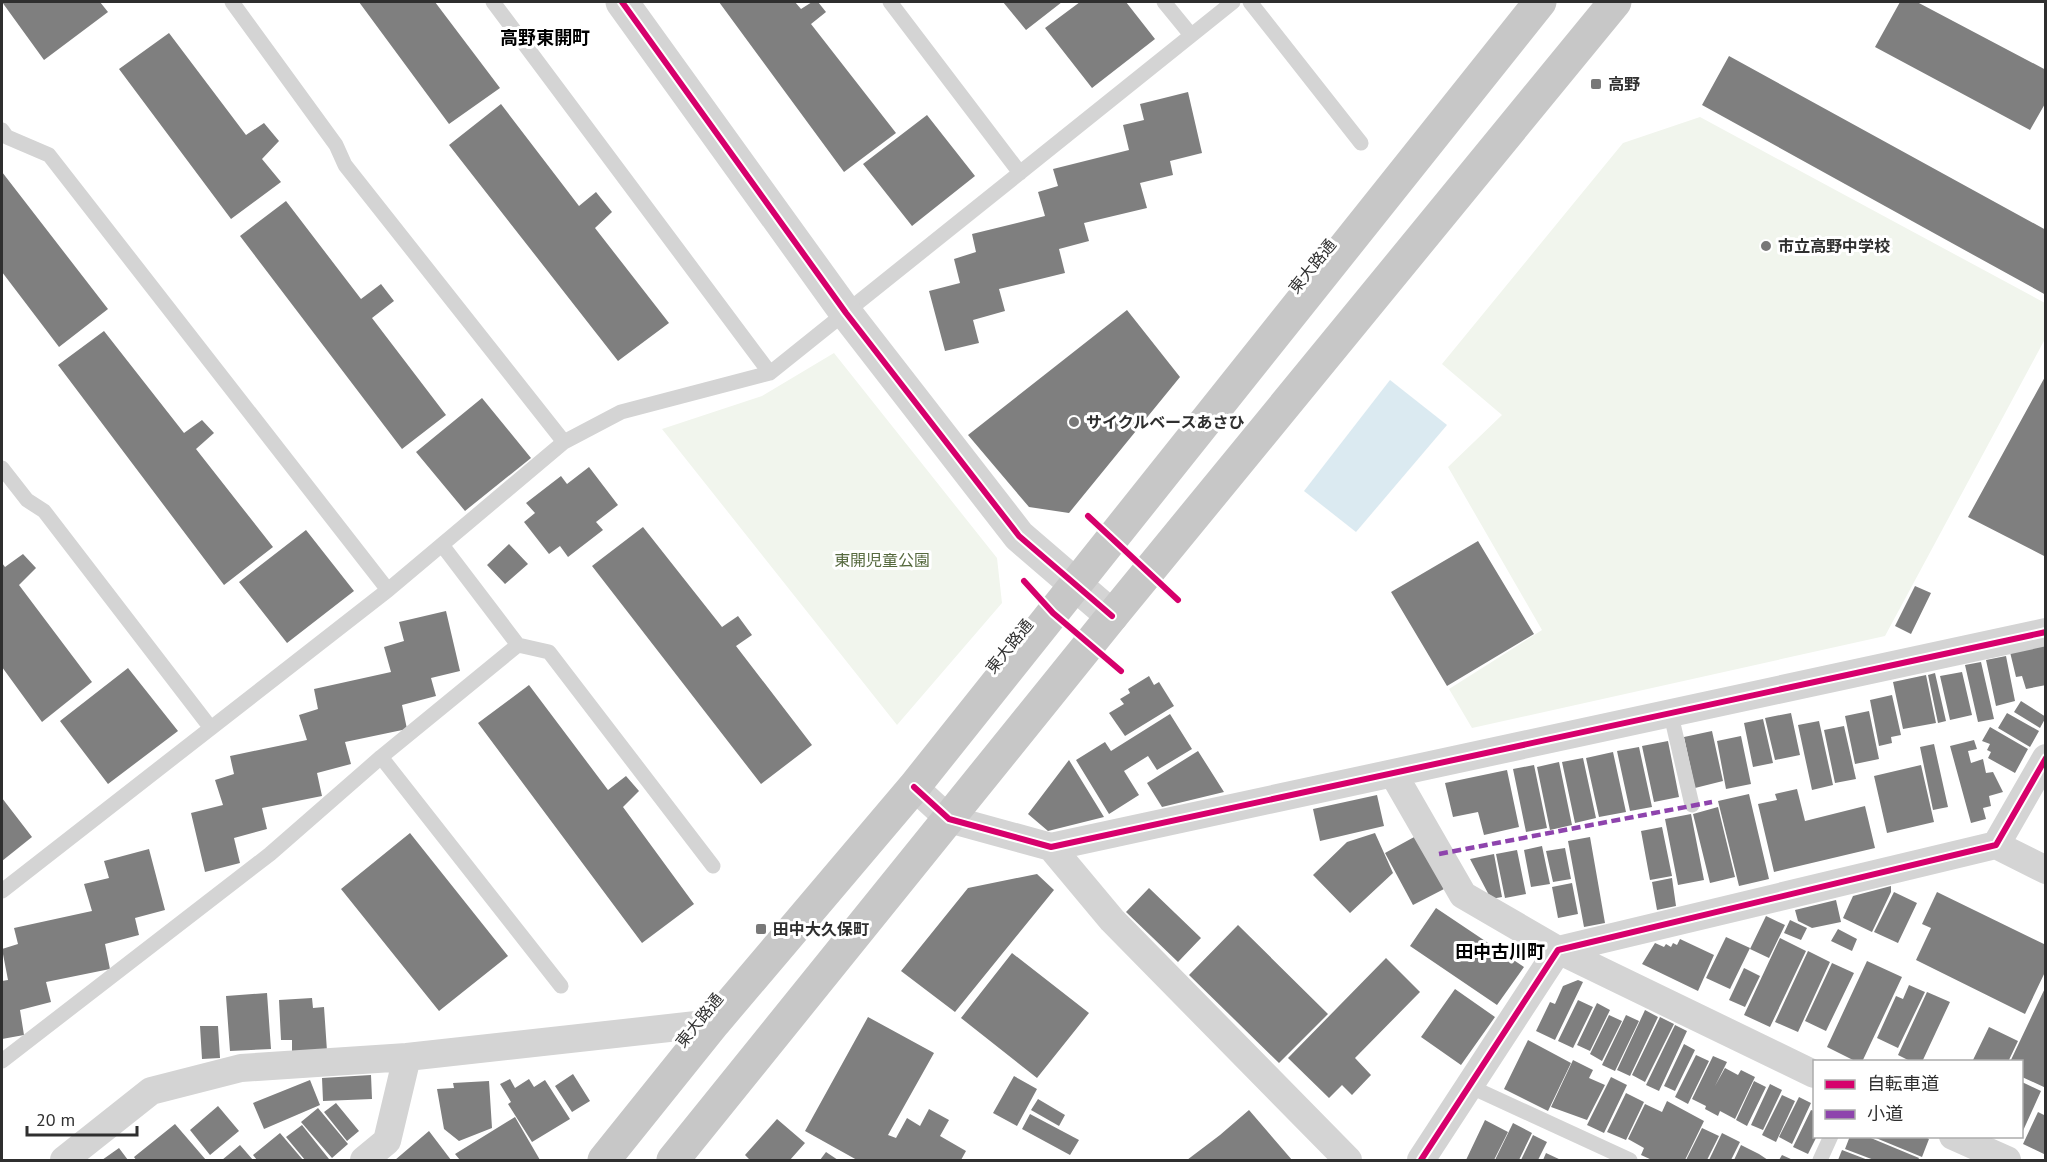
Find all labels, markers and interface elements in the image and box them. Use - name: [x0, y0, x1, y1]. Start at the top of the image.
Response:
- district label: 高野東開町: [500, 26, 590, 49]
- place label: 高野: [1608, 74, 1640, 94]
- marker: 高野: [1589, 77, 1603, 91]
- street label: 東大路通: [1284, 235, 1340, 297]
- place label: 市立高野中学校: [1778, 236, 1890, 256]
- marker: 市立高野中学校: [1759, 239, 1773, 253]
- place label: サイクルベースあさひ: [1086, 412, 1244, 432]
- marker: サイクルベースあさひ: [1067, 415, 1081, 429]
- park label: 東開児童公園: [834, 550, 930, 570]
- street label: 東大路通: [981, 615, 1037, 677]
- place label: 田中大久保町: [773, 919, 869, 939]
- marker: 田中大久保町: [754, 922, 768, 936]
- district label: 田中古川町: [1455, 940, 1545, 963]
- street label: 東大路通: [671, 989, 727, 1051]
- legend: [1813, 1060, 2023, 1138]
- text: 自転車道: [1867, 1072, 1939, 1095]
- scale bar: [27, 1099, 136, 1137]
- text: 小道: [1867, 1102, 1903, 1125]
- text: 20 m: [36, 1108, 75, 1131]

